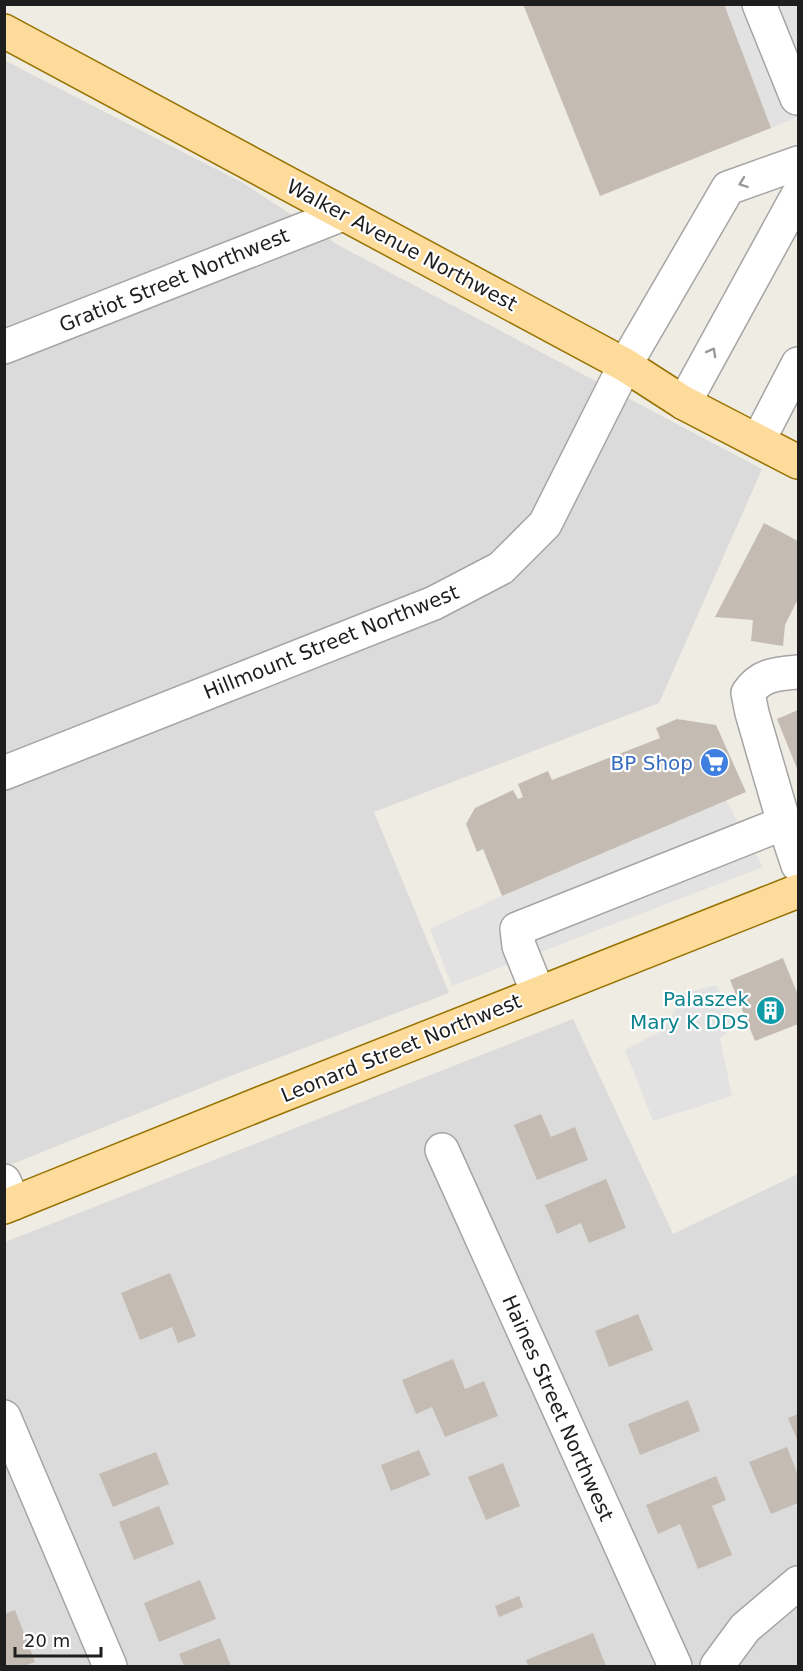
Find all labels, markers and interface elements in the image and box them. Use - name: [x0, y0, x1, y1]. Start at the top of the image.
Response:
- street label: Walker Avenue Northwest: [283, 174, 521, 316]
- one-way arrow: [739, 175, 749, 188]
- street label: Gratiot Street Northwest: [56, 223, 293, 337]
- one-way arrow: [705, 348, 716, 358]
- street label: Hillmount Street Northwest: [200, 580, 462, 704]
- supermarket icon: BP Shop: [698, 747, 730, 779]
- place label: BP Shop: [611, 751, 693, 775]
- place label: Palaszek Mary K DDS: [630, 987, 749, 1034]
- street label: Leonard Street Northwest: [277, 989, 525, 1107]
- building icon: Palaszek Mary K DDS: [754, 994, 786, 1026]
- street label: Haines Street Northwest: [497, 1291, 619, 1525]
- scale bar: [15, 1620, 100, 1658]
- text: 20 m: [24, 1630, 70, 1651]

